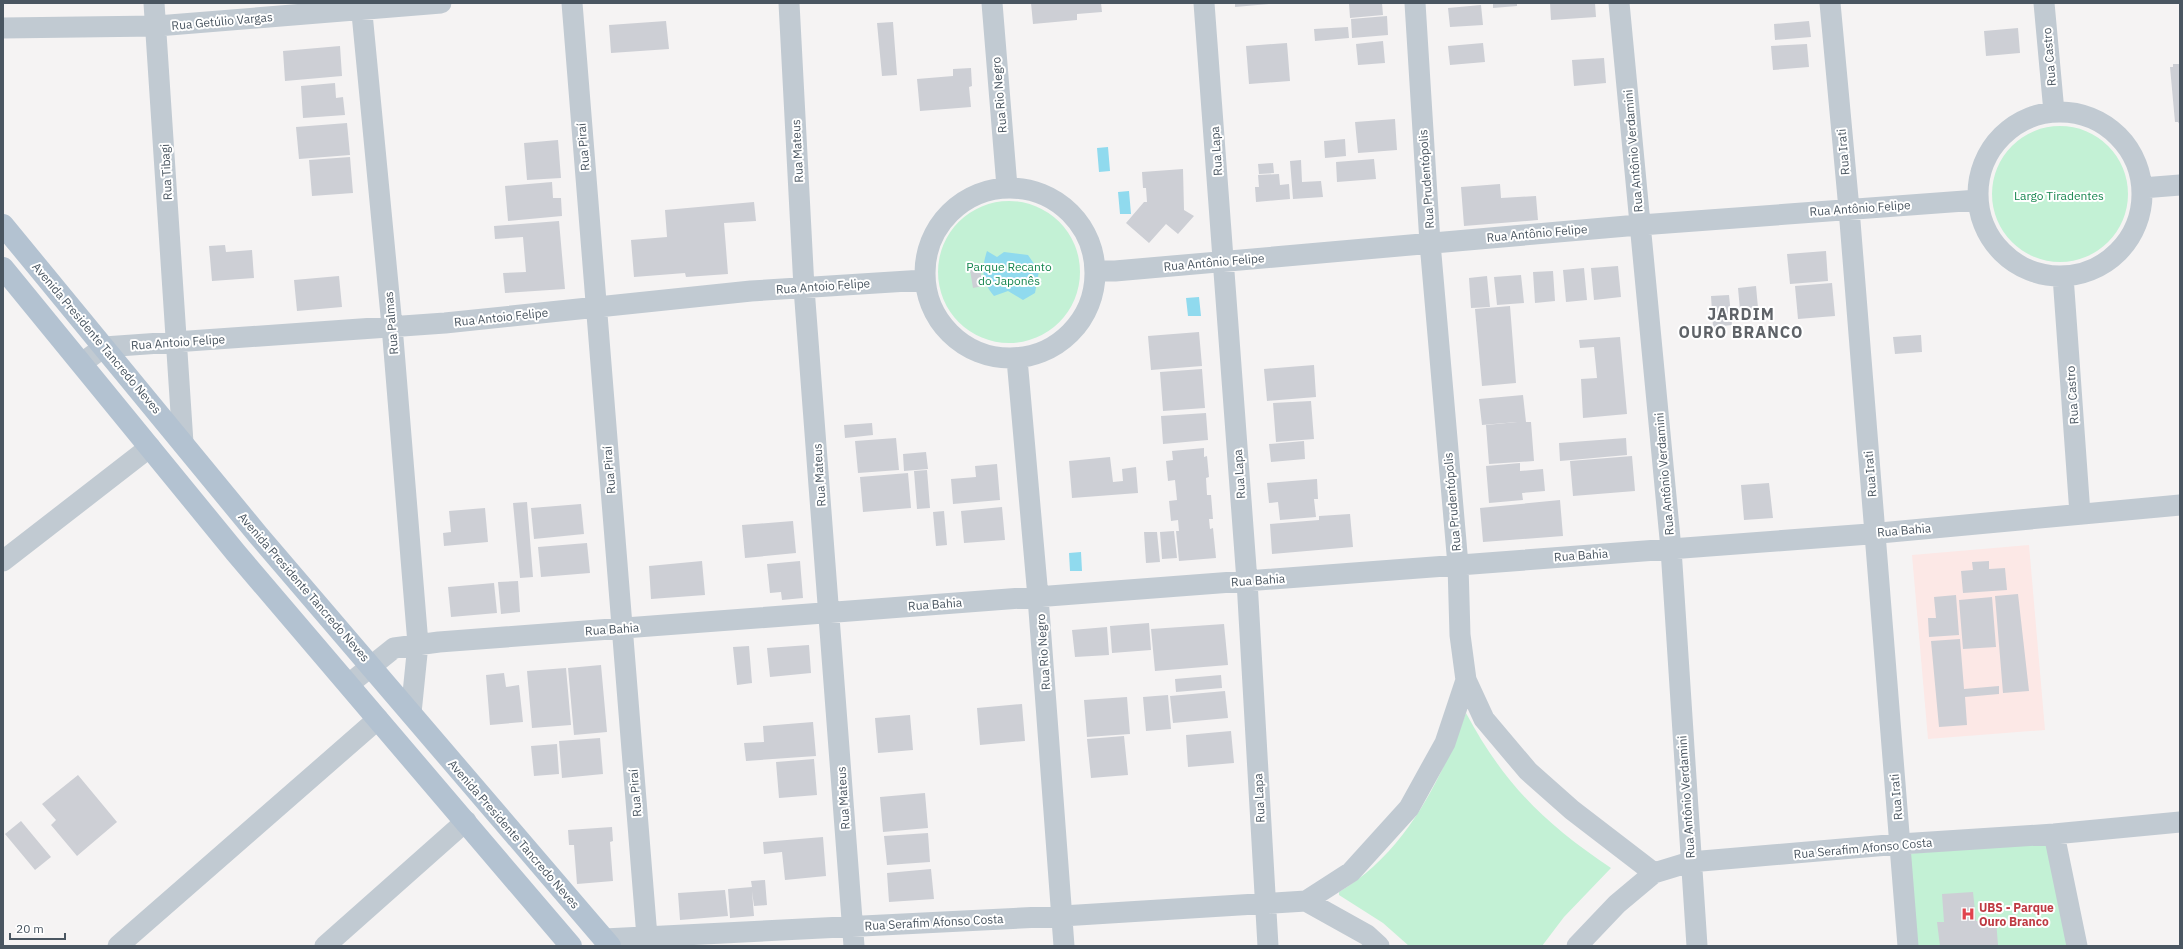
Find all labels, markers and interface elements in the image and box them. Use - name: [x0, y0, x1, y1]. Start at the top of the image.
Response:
- street label: Rua Getúlio Vargas: [171, 9, 273, 33]
- street label: Rua Castro: [2039, 27, 2059, 87]
- street label: Rua Rio Negro: [988, 56, 1010, 134]
- street label: Rua Antônio Verdamini: [1620, 89, 1646, 213]
- street label: Rua Mateus: [788, 119, 806, 183]
- street label: Rua Piraí: [573, 123, 593, 171]
- street label: Rua Lapa: [1207, 125, 1225, 176]
- street label: Rua Irati: [1834, 128, 1852, 176]
- street label: Rua Prudentópolis: [1415, 129, 1437, 229]
- street label: Rua Tibagi: [157, 143, 175, 201]
- park label: Largo Tiradentes: [2014, 188, 2104, 203]
- street label: Rua Antônio Felipe: [1809, 197, 1911, 219]
- street label: Rua Antônio Felipe: [1486, 221, 1589, 245]
- street label: Rua Antônio Felipe: [1163, 250, 1266, 274]
- street label: Avenida Presidente Tancredo Neves: [29, 259, 165, 417]
- park label: Parque Recanto do Japonês: [966, 259, 1052, 288]
- street label: Rua Antoio Felipe: [775, 275, 871, 297]
- street label: Rua Palmas: [381, 291, 401, 355]
- district label: JARDIM OURO BRANCO: [1679, 304, 1803, 342]
- street label: Rua Antoio Felipe: [453, 305, 549, 329]
- street label: Rua Antoio Felipe: [130, 331, 226, 353]
- street label: Rua Castro: [2062, 365, 2082, 425]
- street label: Rua Antônio Verdamini: [1651, 412, 1677, 536]
- street label: Rua Mateus: [809, 443, 829, 507]
- street label: Rua Piraí: [599, 446, 619, 494]
- street label: Rua Lapa: [1230, 448, 1248, 499]
- street label: Rua Irati: [1861, 450, 1879, 498]
- street label: Rua Prudentópolis: [1440, 452, 1464, 552]
- street label: Avenida Presidente Tancredo Neves: [235, 509, 373, 665]
- street label: Rua Bahia: [1876, 520, 1932, 540]
- street label: Rua Bahia: [1553, 546, 1609, 564]
- street label: Rua Bahia: [1230, 571, 1286, 589]
- street label: Rua Bahia: [907, 595, 963, 613]
- street label: Rua Rio Negro: [1033, 613, 1053, 691]
- street label: Rua Bahia: [584, 620, 640, 638]
- street label: Rua Antônio Verdamini: [1674, 735, 1698, 859]
- street label: Avenida Presidente Tancredo Neves: [445, 756, 583, 912]
- street label: Rua Mateus: [833, 766, 853, 830]
- street label: Rua Piraí: [625, 769, 645, 817]
- street label: Rua Lapa: [1250, 772, 1268, 823]
- street label: Rua Irati: [1887, 773, 1905, 821]
- street label: Rua Serafim Afonso Costa: [1793, 834, 1934, 862]
- place label: UBS - Parque Ouro Branco: [1979, 900, 2054, 929]
- hospital icon: UBS - Parque Ouro Branco: [1960, 906, 1976, 922]
- street label: Rua Serafim Afonso Costa: [864, 911, 1004, 933]
- scale bar: [10, 915, 65, 941]
- text: 20 m: [16, 921, 44, 936]

